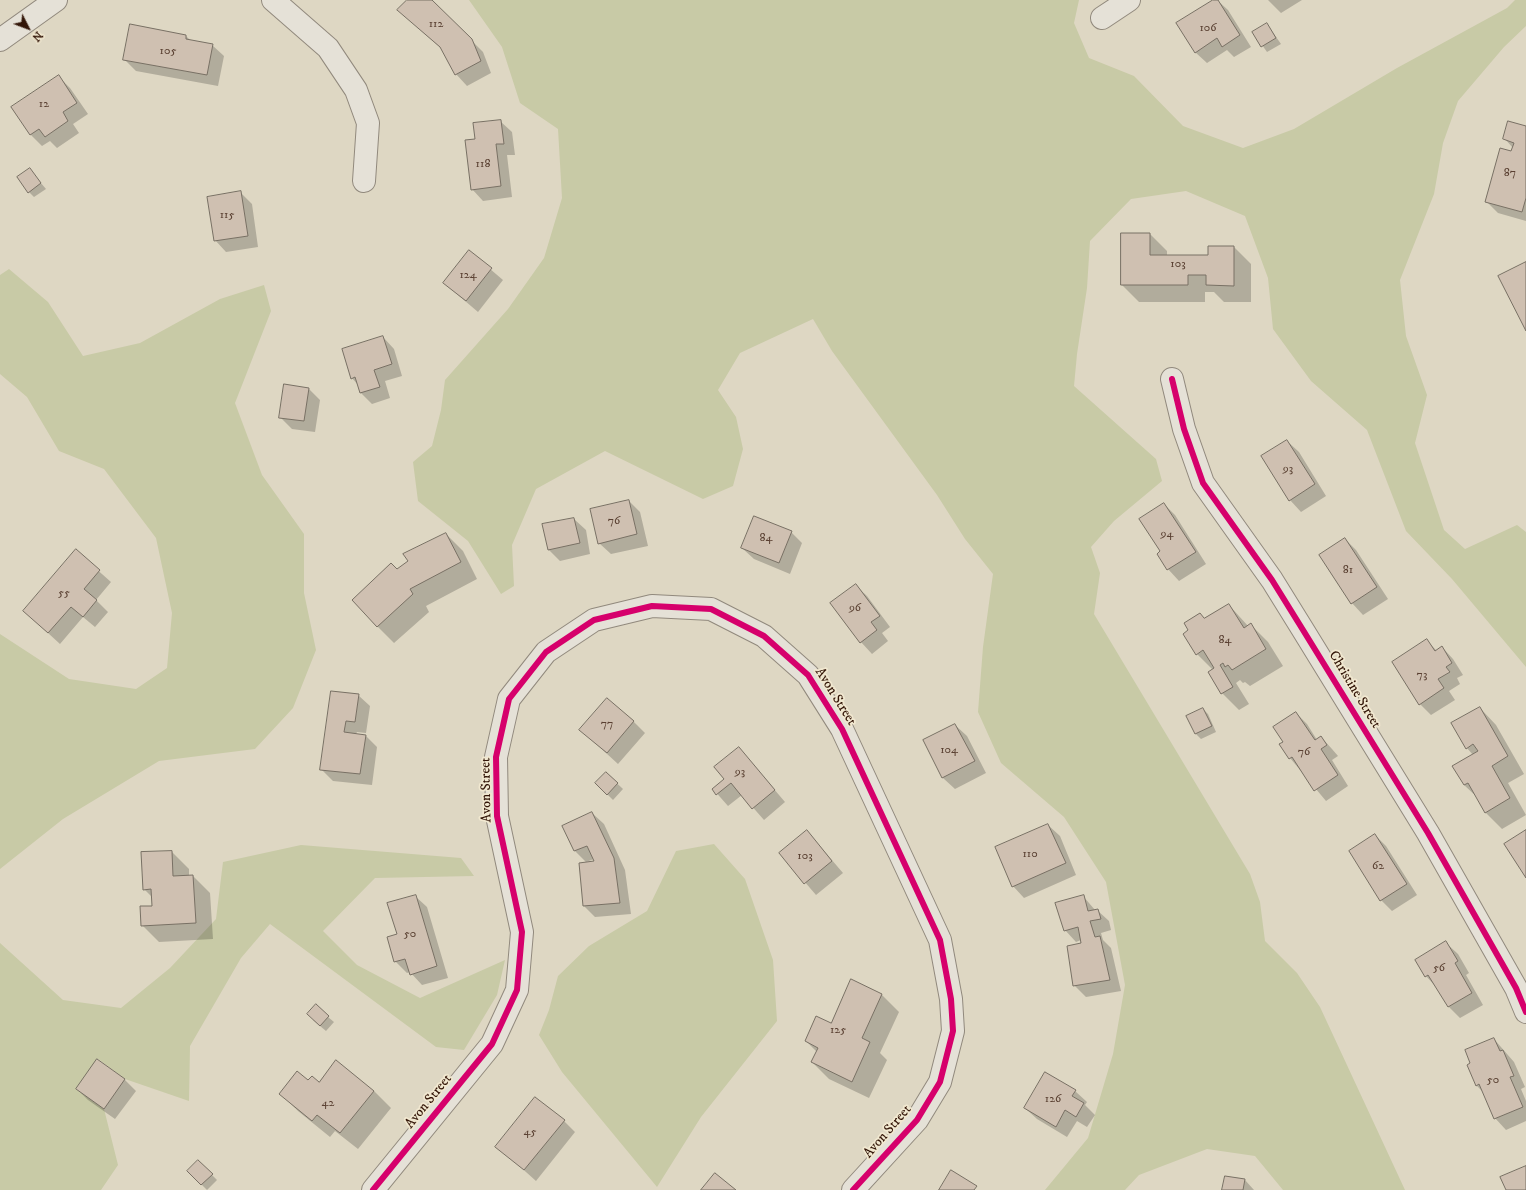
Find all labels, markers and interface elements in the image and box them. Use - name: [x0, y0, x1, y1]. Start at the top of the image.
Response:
- north arrow: [8, 8, 48, 48]
- house number: 112: [429, 18, 443, 32]
- house number: 106: [1199, 22, 1217, 36]
- text: N: [29, 28, 45, 44]
- house number: 105: [160, 45, 176, 59]
- house number: 12: [39, 98, 49, 112]
- house number: 118: [476, 158, 490, 172]
- house number: 87: [1504, 167, 1516, 181]
- house number: 115: [220, 209, 234, 223]
- house number: 103: [1170, 258, 1186, 272]
- house number: 124: [459, 269, 477, 283]
- house number: 93: [1283, 463, 1293, 477]
- house number: 76: [608, 515, 620, 529]
- house number: 94: [1161, 528, 1173, 542]
- house number: 84: [760, 532, 772, 546]
- house number: 81: [1343, 564, 1353, 578]
- house number: 55: [58, 587, 70, 601]
- house number: 96: [849, 602, 861, 616]
- house number: 84: [1219, 634, 1231, 648]
- street label: Christine Street: [1324, 648, 1384, 732]
- street label: Avon Street: [811, 665, 859, 729]
- house number: 73: [1417, 669, 1427, 683]
- house number: 77: [601, 718, 613, 732]
- house number: 104: [940, 744, 958, 758]
- house number: 76: [1298, 746, 1310, 760]
- street label: Avon Street: [478, 757, 496, 823]
- house number: 93: [735, 766, 745, 780]
- house number: 110: [1022, 848, 1038, 862]
- house number: 103: [797, 850, 813, 864]
- house number: 62: [1372, 860, 1384, 874]
- house number: 50: [404, 928, 416, 942]
- house number: 56: [1433, 962, 1445, 976]
- house number: 125: [830, 1024, 846, 1038]
- street label: Avon Street: [402, 1071, 456, 1133]
- house number: 50: [1487, 1074, 1499, 1088]
- house number: 126: [1045, 1093, 1061, 1107]
- house number: 42: [322, 1097, 334, 1111]
- street label: Avon Street: [860, 1102, 916, 1162]
- house number: 45: [524, 1126, 536, 1140]

